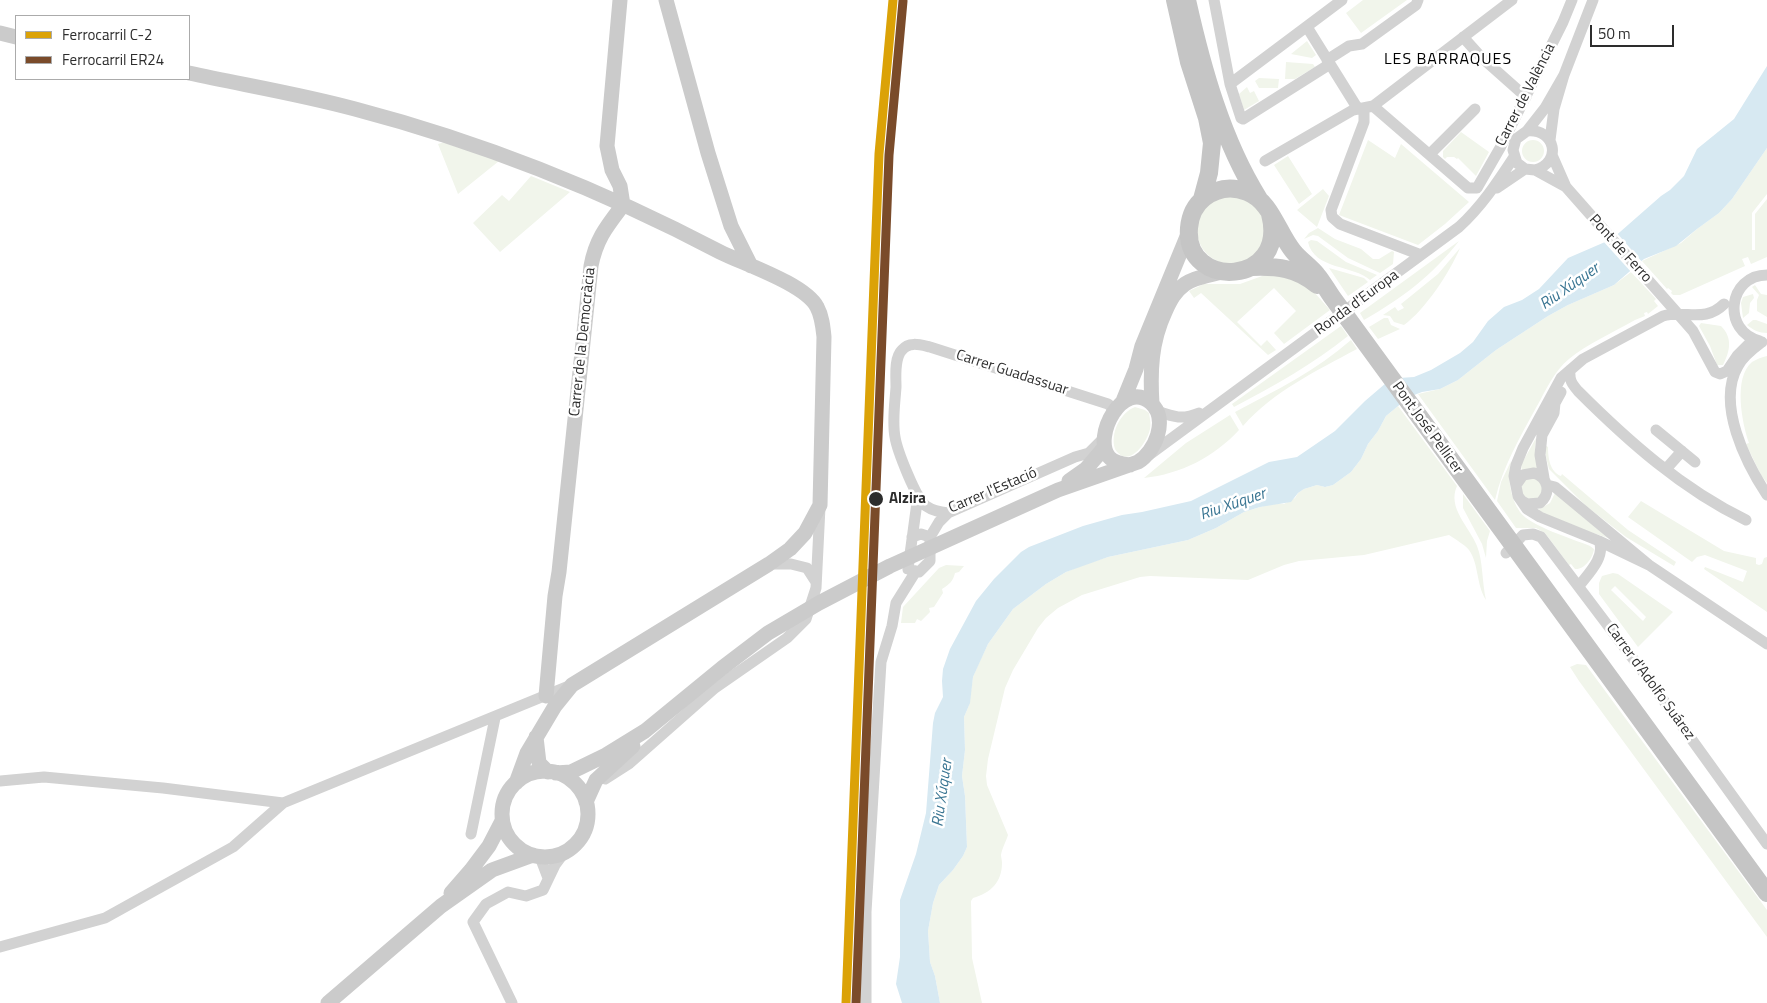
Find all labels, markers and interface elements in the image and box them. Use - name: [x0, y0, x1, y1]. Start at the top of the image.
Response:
- legend: [15, 15, 190, 80]
- scale bar: [1592, 15, 1676, 47]
- text: 50 m: [1598, 22, 1631, 45]
- text: Ferrocarril C-2: [62, 23, 153, 46]
- street label: Carrer de València: [1492, 41, 1560, 149]
- text: Ferrocarril ER24: [62, 48, 164, 71]
- district label: LES BARRAQUES: [1382, 50, 1514, 70]
- street label: Pont de Ferro: [1585, 211, 1655, 287]
- water label: Riu Xúquer: [1537, 260, 1603, 314]
- street label: Carrer de la Democràcia: [566, 267, 600, 417]
- street label: Ronda d'Europa: [1311, 267, 1403, 339]
- street label: Carrer Guadassuar: [954, 346, 1070, 400]
- street label: Pont José Pellicer: [1388, 379, 1466, 477]
- street label: Carrer l'Estació: [946, 464, 1040, 518]
- water label: Riu Xúquer: [1198, 485, 1268, 525]
- marker: Alzira: [867, 490, 885, 508]
- place label: Alzira: [889, 490, 926, 508]
- street label: Carrer d'Adolfo Suárez: [1602, 620, 1698, 744]
- water label: Riu Xúquer: [929, 758, 957, 828]

